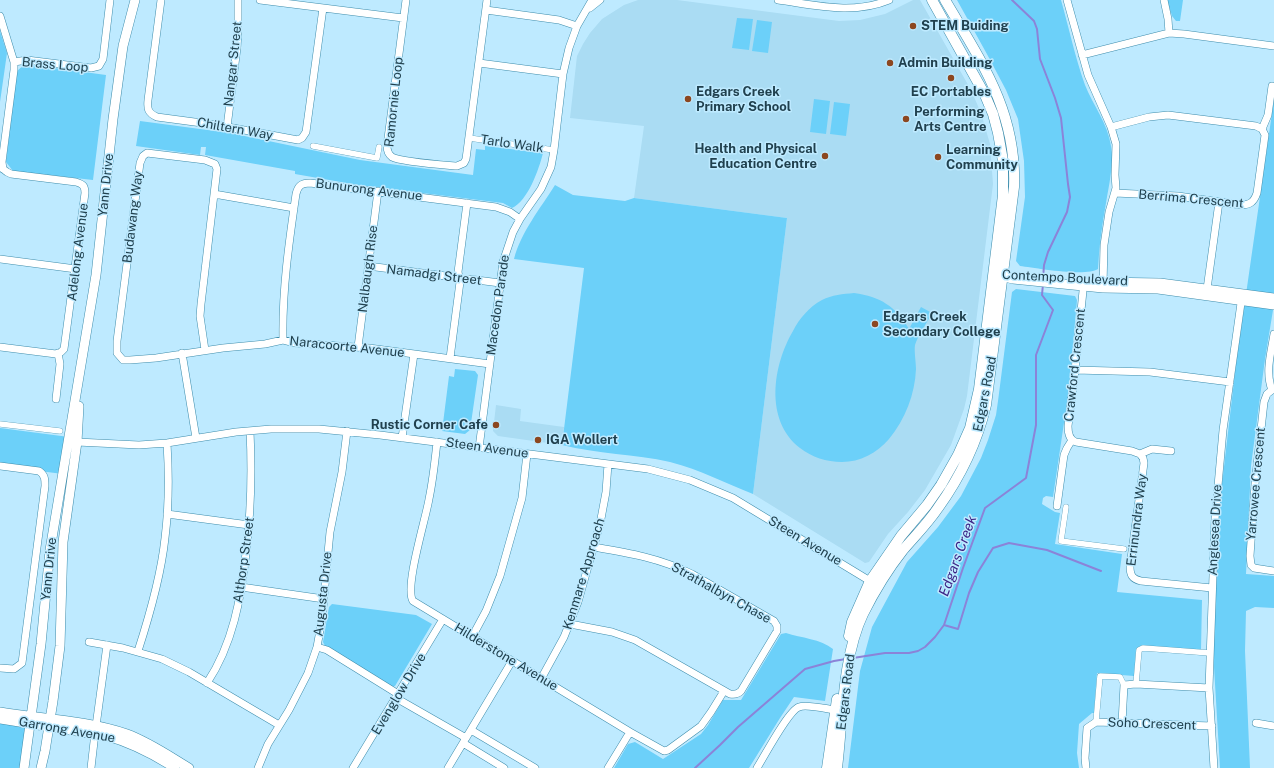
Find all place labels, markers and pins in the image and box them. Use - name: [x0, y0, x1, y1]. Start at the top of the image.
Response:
- place label: STEM Buiding: [921, 18, 1009, 34]
- marker: STEM Buiding: [908, 21, 918, 31]
- place label: Admin Building: [898, 55, 992, 71]
- marker: Admin Building: [885, 58, 895, 68]
- marker: EC Portables: [946, 73, 956, 83]
- place label: Edgars Creek Primary School: [696, 84, 791, 115]
- place label: EC Portables: [911, 84, 991, 100]
- marker: Edgars Creek Primary School: [683, 94, 693, 104]
- place label: Performing Arts Centre: [914, 104, 986, 135]
- marker: Performing Arts Centre: [901, 114, 911, 124]
- place label: Health and Physical Education Centre: [694, 141, 817, 172]
- place label: Learning Community: [946, 142, 1018, 173]
- marker: Health and Physical Education Centre: [820, 151, 830, 161]
- marker: Learning Community: [933, 152, 943, 162]
- place label: Edgars Creek Secondary College: [883, 309, 1000, 340]
- marker: Edgars Creek Secondary College: [870, 319, 880, 329]
- place label: Rustic Corner Cafe: [371, 417, 488, 433]
- marker: Rustic Corner Cafe: [491, 420, 501, 430]
- place label: IGA Wollert: [546, 432, 618, 448]
- marker: IGA Wollert: [533, 435, 543, 445]

